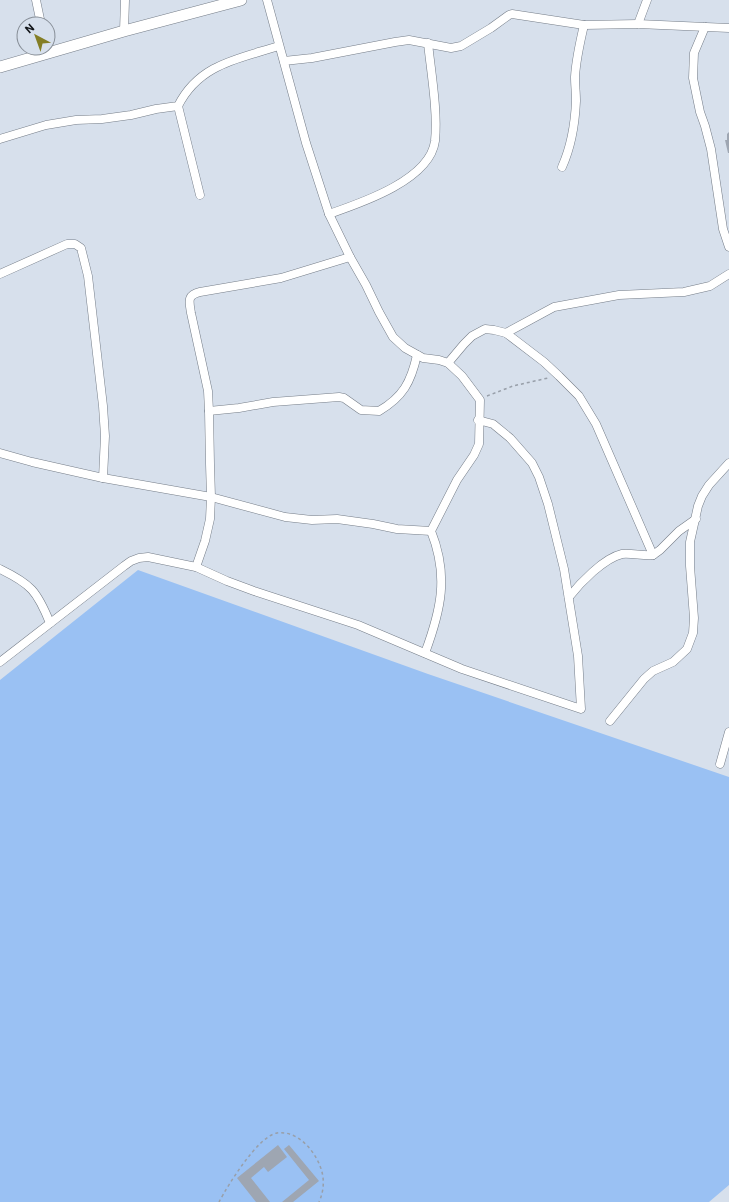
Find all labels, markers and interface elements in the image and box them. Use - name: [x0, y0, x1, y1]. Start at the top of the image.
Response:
- north arrow: [16, 16, 56, 56]
- text: N: [23, 21, 37, 36]

